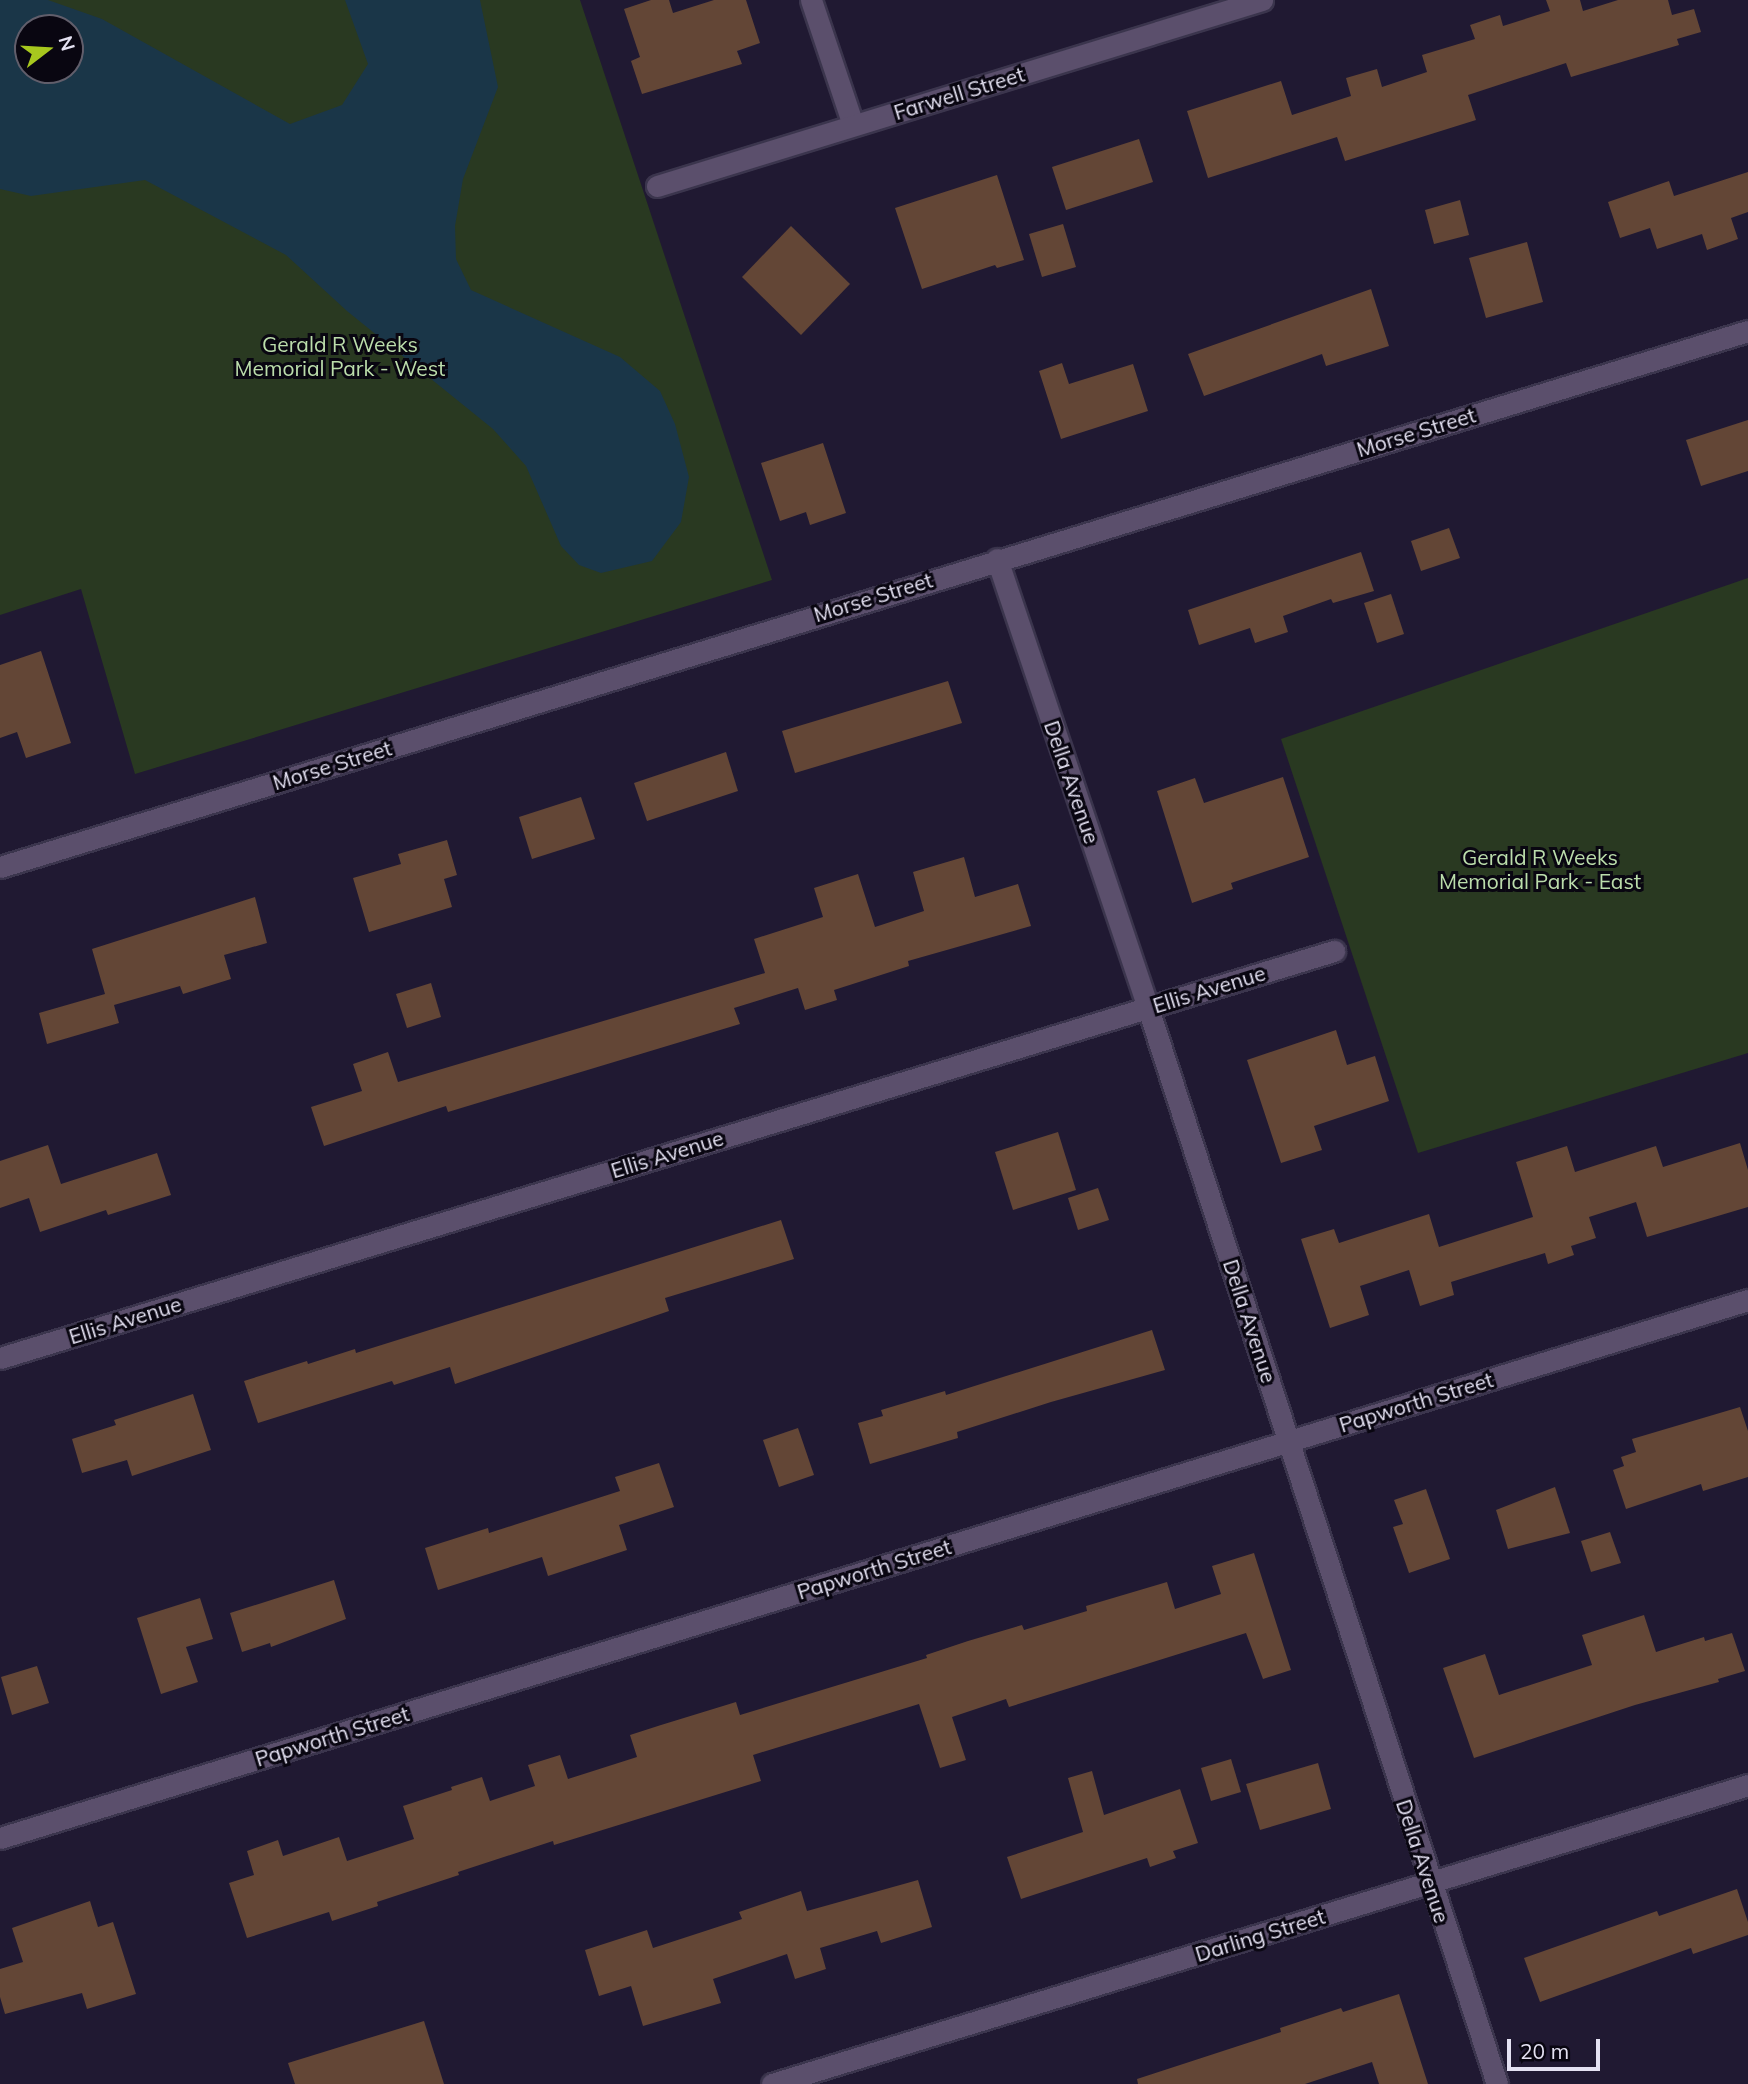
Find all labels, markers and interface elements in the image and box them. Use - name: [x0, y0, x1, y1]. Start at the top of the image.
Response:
- north arrow: [14, 14, 84, 84]
- text: N: [54, 33, 81, 54]
- street label: Farwell Street: [891, 61, 1027, 125]
- park label: Gerald R Weeks Memorial Park - West: [235, 331, 445, 381]
- street label: Morse Street: [1354, 402, 1478, 462]
- street label: Morse Street: [811, 567, 935, 627]
- street label: Della Avenue: [1039, 717, 1105, 847]
- street label: Morse Street: [270, 735, 394, 795]
- park label: Gerald R Weeks Memorial Park - East: [1439, 844, 1641, 894]
- street label: Ellis Avenue: [1150, 960, 1268, 1018]
- street label: Ellis Avenue: [608, 1125, 726, 1183]
- street label: Della Avenue: [1218, 1256, 1282, 1386]
- street label: Ellis Avenue: [66, 1291, 184, 1349]
- street label: Papworth Street: [1336, 1367, 1496, 1437]
- street label: Papworth Street: [794, 1534, 954, 1604]
- street label: Papworth Street: [252, 1701, 412, 1771]
- street label: Della Avenue: [1391, 1796, 1455, 1926]
- street label: Darling Street: [1192, 1903, 1328, 1967]
- scale bar: [1510, 2024, 1603, 2068]
- text: 20 m: [1520, 2038, 1569, 2064]

